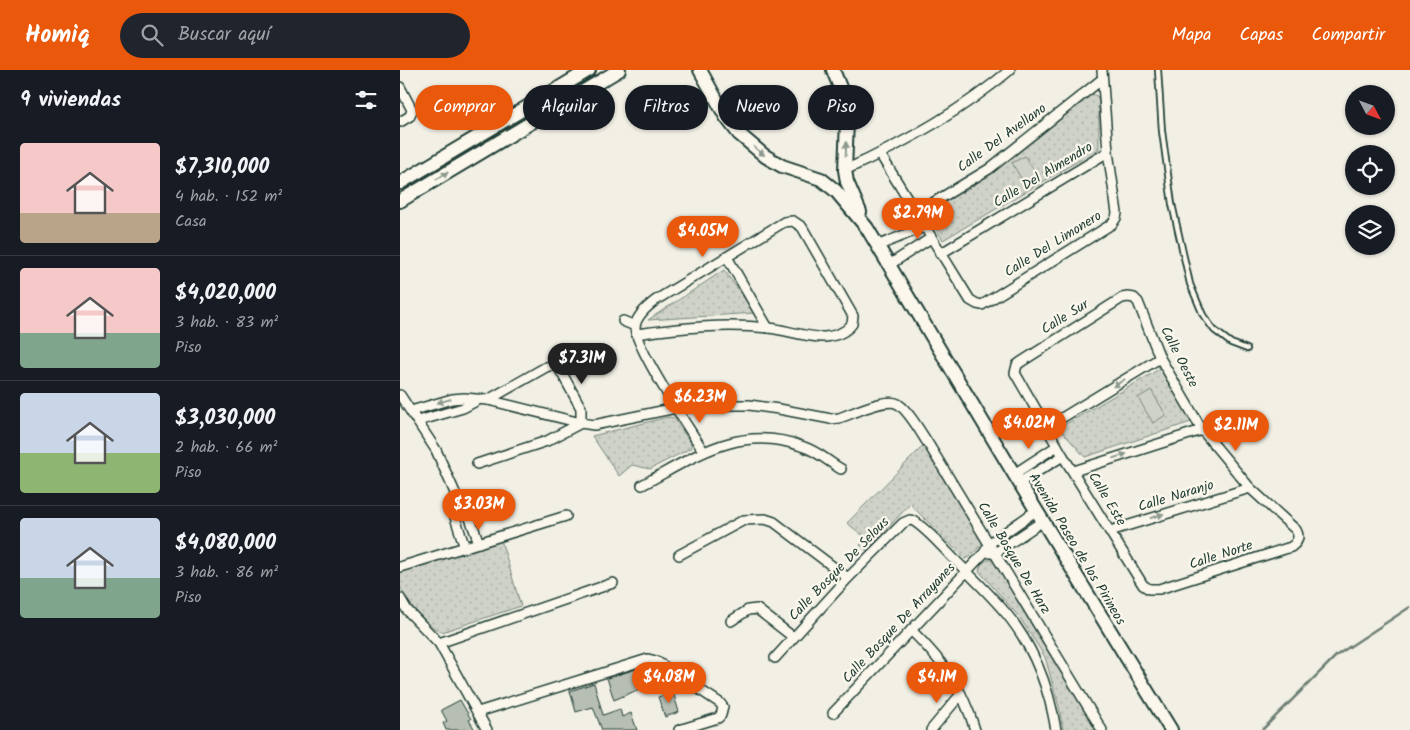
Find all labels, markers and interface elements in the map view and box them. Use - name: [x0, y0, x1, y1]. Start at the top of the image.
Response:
- search box: [120, 13, 470, 58]
- text: Homiq: [25, 16, 90, 55]
- text: Buscar aquí: [178, 20, 270, 50]
- icon: search: [138, 21, 166, 49]
- text: Mapa: [1172, 21, 1212, 50]
- text: Capas: [1240, 21, 1284, 50]
- text: Compartir: [1312, 21, 1385, 50]
- text: 9 viviendas: [20, 84, 121, 117]
- chip: Comprar: [415, 85, 513, 130]
- chip: Alquilar: [523, 85, 615, 130]
- chip: Filtros: [625, 85, 708, 130]
- chip: Nuevo: [718, 85, 798, 130]
- chip: Piso: [808, 85, 874, 130]
- north arrow: [1345, 85, 1395, 135]
- map controls: [1345, 85, 1395, 255]
- icon: filters: [352, 86, 380, 114]
- street label: Calle Del Avellano: [953, 98, 1051, 178]
- street label: Calle Del Almendro: [989, 136, 1097, 214]
- one-way arrow: [842, 141, 850, 157]
- button: locate: [1345, 145, 1395, 195]
- one-way arrow: [752, 146, 765, 157]
- text: $7,310,000: [175, 151, 269, 184]
- icon: home: [60, 163, 120, 223]
- one-way arrow: [435, 171, 448, 180]
- text: 4 hab. · 152 m²: [175, 184, 282, 209]
- pin: $2.79M: [877, 198, 959, 240]
- text: $2.79M: [893, 201, 943, 226]
- street label: Calle Del Limonero: [1000, 205, 1106, 283]
- button: layers: [1345, 205, 1395, 255]
- text: Casa: [175, 209, 206, 234]
- pin: $4.05M: [662, 216, 744, 258]
- text: $4.05M: [678, 219, 728, 244]
- text: $4,020,000: [175, 277, 276, 310]
- icon: home: [60, 288, 120, 348]
- street label: Calle Sur: [1037, 293, 1094, 340]
- text: 3 hab. · 83 m²: [175, 310, 278, 335]
- street label: Calle Oeste: [1154, 322, 1204, 392]
- text: Piso: [175, 335, 202, 360]
- pin: $7.31M: [541, 342, 623, 385]
- text: $7.31M: [559, 346, 605, 371]
- one-way arrow: [1112, 378, 1125, 388]
- pin: $6.23M: [659, 382, 741, 424]
- text: $6.23M: [674, 385, 726, 410]
- one-way arrow: [436, 397, 451, 405]
- text: $3,030,000: [175, 402, 275, 435]
- pin: $4.02M: [988, 408, 1070, 450]
- pin: $2.11M: [1195, 410, 1277, 452]
- text: $4.02M: [1003, 411, 1055, 436]
- icon: home: [60, 413, 120, 473]
- text: $2.11M: [1214, 413, 1258, 438]
- text: 2 hab. · 66 m²: [175, 435, 277, 460]
- one-way arrow: [1113, 452, 1128, 460]
- text: Piso: [175, 460, 202, 485]
- street label: Calle Este: [1082, 468, 1132, 531]
- street label: Avenida Paseo de los Pirineos: [1023, 469, 1131, 629]
- street label: Calle Naranjo: [1135, 474, 1217, 518]
- pin: $3.03M: [438, 488, 520, 531]
- text: $3.03M: [453, 492, 505, 517]
- street label: Calle Bosque De Harz: [972, 498, 1056, 618]
- street label: Calle Bosque De Selous: [783, 512, 895, 626]
- one-way arrow: [1149, 512, 1164, 520]
- text: $4,080,000: [175, 527, 276, 560]
- street label: Calle Norte: [1186, 534, 1256, 576]
- icon: home: [60, 538, 120, 598]
- street label: Calle Bosque De Arrayanes: [837, 558, 961, 688]
- text: 3 hab. · 86 m²: [175, 560, 278, 585]
- text: Piso: [175, 585, 202, 610]
- pin: $4.08M: [628, 662, 710, 704]
- pin: $4.1M: [902, 662, 972, 704]
- text: $4.08M: [643, 665, 695, 690]
- text: $4.1M: [918, 665, 956, 690]

